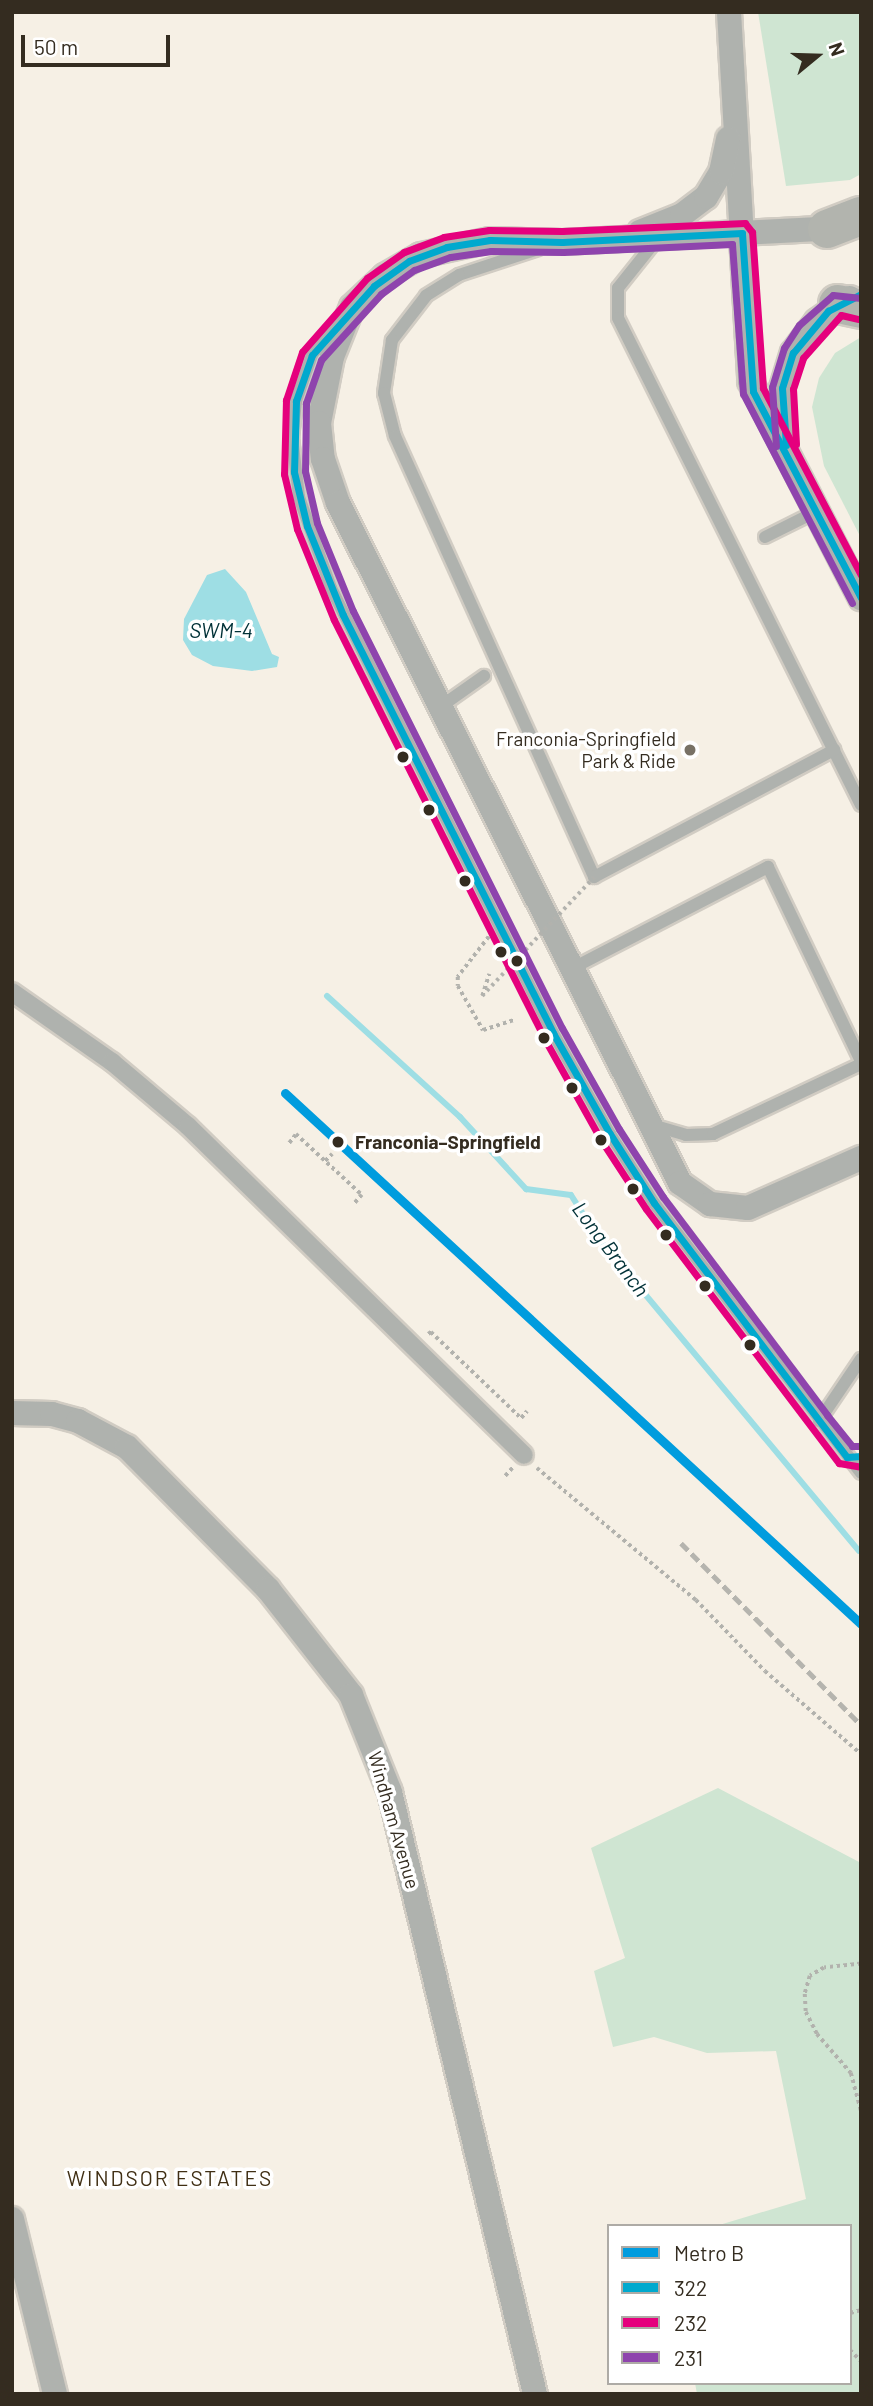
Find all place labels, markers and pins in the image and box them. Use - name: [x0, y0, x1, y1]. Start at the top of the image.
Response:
- place label: Franconia-Springfield Park & Ride: [496, 728, 676, 772]
- marker: Franconia-Springfield Park & Ride: [682, 742, 698, 758]
- unlabelled marker: [396, 750, 410, 764]
- unlabelled marker: [422, 803, 436, 817]
- unlabelled marker: [458, 874, 472, 888]
- unlabelled marker: [494, 945, 508, 959]
- unlabelled marker: [510, 954, 524, 968]
- unlabelled marker: [537, 1031, 551, 1045]
- unlabelled marker: [565, 1081, 579, 1095]
- marker: Franconia–Springfield: [327, 1131, 349, 1153]
- place label: Franconia–Springfield: [355, 1131, 541, 1153]
- unlabelled marker: [594, 1133, 608, 1147]
- unlabelled marker: [626, 1182, 640, 1196]
- unlabelled marker: [659, 1228, 673, 1242]
- unlabelled marker: [698, 1279, 712, 1293]
- unlabelled marker: [743, 1338, 757, 1352]

